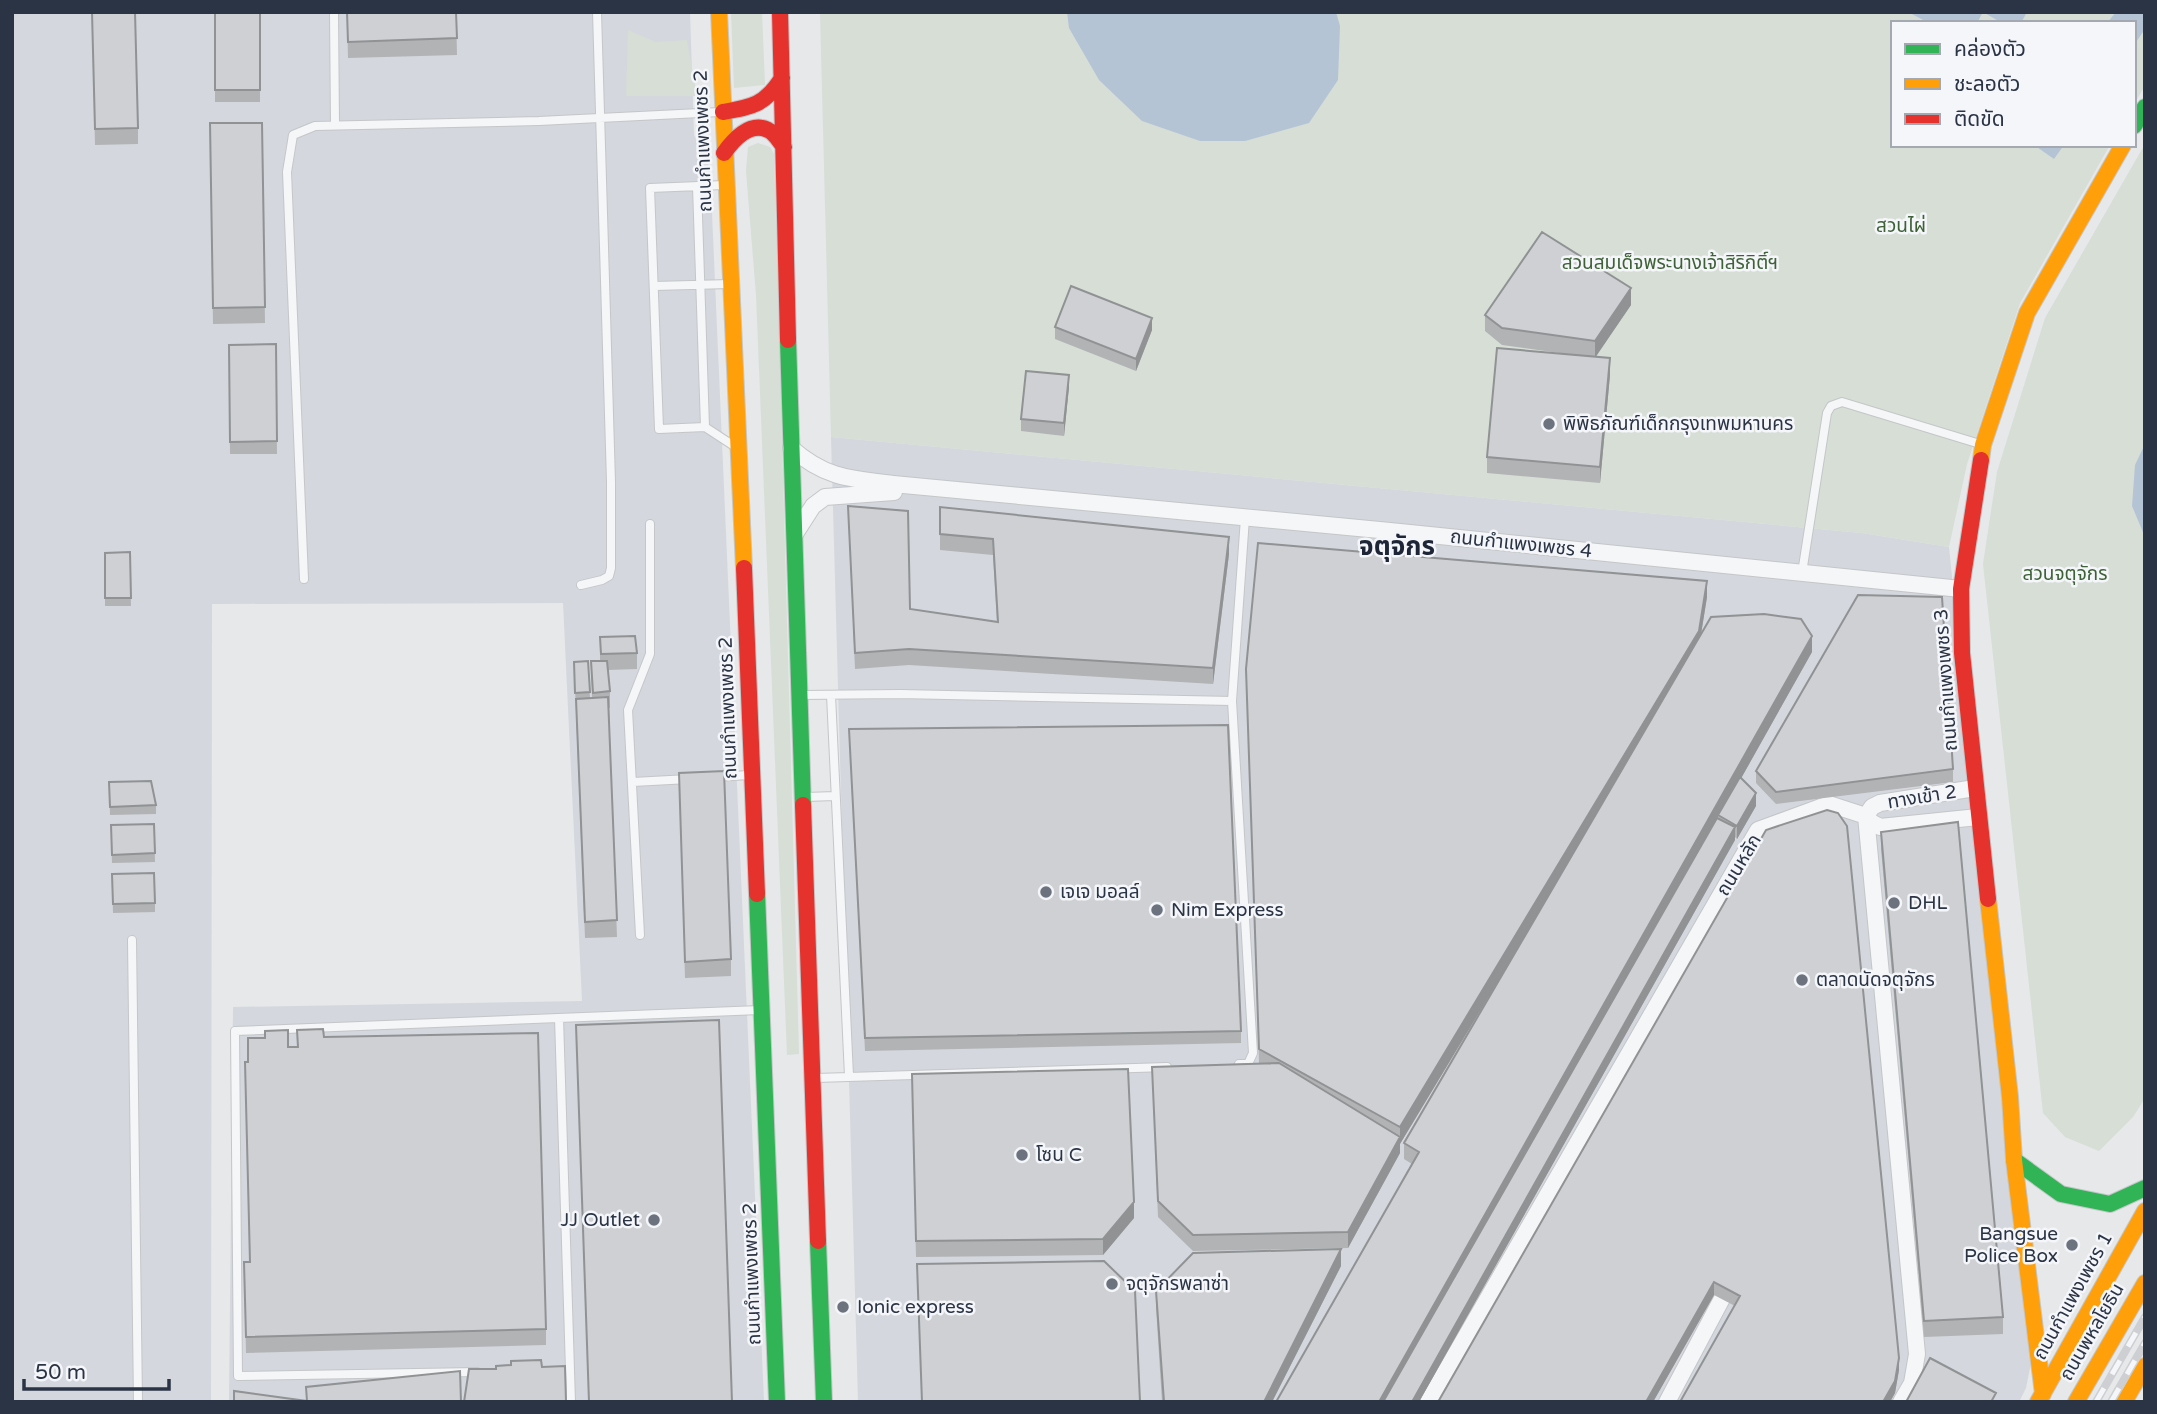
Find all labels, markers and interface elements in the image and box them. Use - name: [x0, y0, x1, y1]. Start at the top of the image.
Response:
- legend: [1891, 21, 2136, 147]
- text: คล่องตัว: [1954, 37, 2026, 62]
- street label: ถนนกำแพงเพชร 2: [690, 69, 716, 213]
- text: ชะลอตัว: [1954, 72, 2020, 97]
- text: ติดขัด: [1954, 107, 2005, 132]
- park label: สวนไผ่: [1876, 214, 1926, 237]
- park label: สวนสมเด็จพระนางเจ้าสิริกิติ์ฯ: [1562, 251, 1778, 274]
- place label: พิพิธภัณฑ์เด็กกรุงเทพมหานคร: [1563, 413, 1793, 435]
- marker: พิพิธภัณฑ์เด็กกรุงเทพมหานคร: [1541, 416, 1557, 432]
- street label: ถนนกำแพงเพชร 4: [1449, 526, 1593, 562]
- district label: จตุจักร: [1359, 531, 1435, 562]
- park label: สวนจตุจักร: [2023, 563, 2107, 585]
- street label: ถนนกำแพงเพชร 3: [1930, 608, 1962, 752]
- street label: ถนนกำแพงเพชร 2: [715, 636, 741, 780]
- street label: ทางเข้า 2: [1886, 780, 1958, 813]
- street label: ถนนหลัก: [1712, 830, 1766, 900]
- place label: เจเจ มอลล์: [1060, 881, 1140, 903]
- marker: เจเจ มอลล์: [1038, 884, 1054, 900]
- place label: DHL: [1908, 892, 1948, 914]
- marker: DHL: [1886, 895, 1902, 911]
- place label: Nim Express: [1171, 899, 1284, 921]
- marker: Nim Express: [1149, 902, 1165, 918]
- place label: ตลาดนัดจตุจักร: [1816, 969, 1935, 991]
- marker: ตลาดนัดจตุจักร: [1794, 972, 1810, 988]
- place label: โซน C: [1036, 1144, 1082, 1166]
- marker: โซน C: [1014, 1147, 1030, 1163]
- street label: ถนนกำแพงเพชร 2: [739, 1202, 765, 1346]
- place label: JJ Outlet: [561, 1209, 640, 1231]
- marker: JJ Outlet: [646, 1212, 662, 1228]
- place label: Bangsue Police Box: [1964, 1223, 2058, 1267]
- street label: ถนนกำแพงเพชร 1: [2029, 1228, 2117, 1364]
- marker: Bangsue Police Box: [2064, 1237, 2080, 1253]
- place label: จตุจักรพลาซ่า: [1126, 1272, 1229, 1295]
- marker: จตุจักรพลาซ่า: [1104, 1276, 1120, 1292]
- street label: ถนนพหลโยธิน: [2055, 1280, 2129, 1384]
- place label: Ionic express: [857, 1296, 974, 1318]
- marker: Ionic express: [835, 1299, 851, 1315]
- scale bar: [24, 1348, 170, 1392]
- text: 50 m: [35, 1360, 86, 1385]

